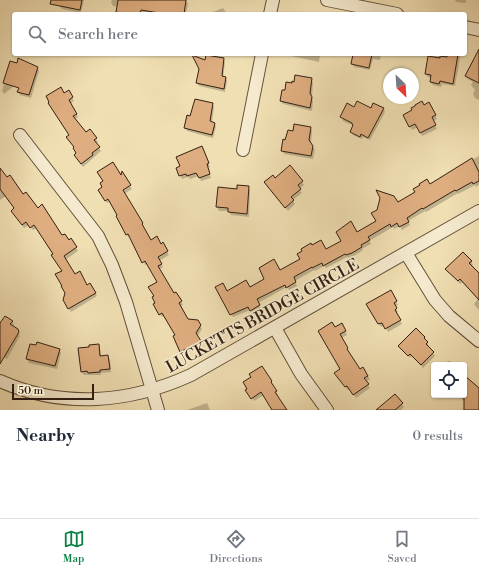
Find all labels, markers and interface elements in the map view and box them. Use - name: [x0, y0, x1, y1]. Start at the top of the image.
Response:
- search box: [12, 12, 467, 56]
- icon: search: [26, 23, 48, 45]
- text: Search here: [58, 25, 138, 44]
- north arrow: [383, 68, 419, 104]
- street label: LUCKETTS BRIDGE CIRCLE: [162, 254, 363, 377]
- map controls: [431, 362, 467, 398]
- button: locate: [431, 362, 467, 398]
- scale bar: [12, 382, 94, 401]
- text: 50 m: [18, 384, 43, 398]
- text: Nearby: [16, 425, 75, 447]
- text: 0 results: [412, 428, 463, 444]
- tab: Map: [63, 528, 85, 566]
- tab: Directions: [210, 528, 263, 566]
- tab: Saved: [388, 528, 416, 566]

